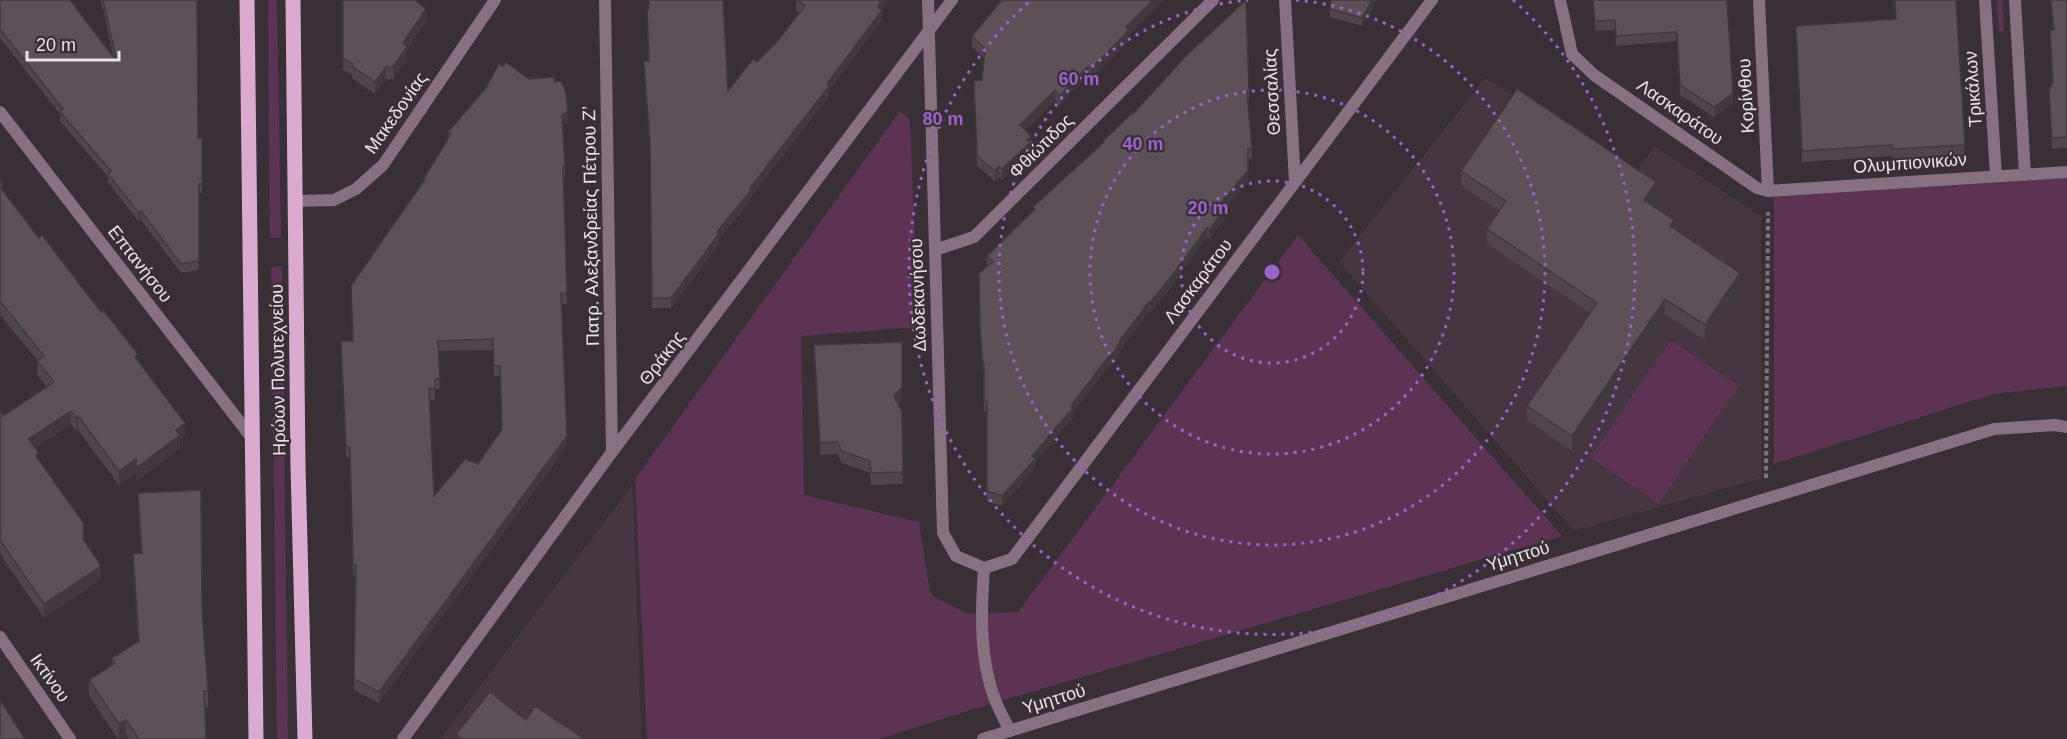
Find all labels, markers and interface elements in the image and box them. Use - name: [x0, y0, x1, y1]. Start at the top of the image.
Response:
- scale bar: [27, 24, 118, 62]
- text: 20 m: [36, 35, 76, 55]
- street label: Θεσσαλίας: [1260, 48, 1284, 136]
- street label: Τρικάλων: [1960, 50, 1986, 128]
- street label: Κορίνθου: [1734, 58, 1758, 134]
- street label: Μακεδονίας: [361, 68, 431, 157]
- text: 60 m: [1058, 69, 1100, 89]
- street label: Λασκαράτου: [1633, 75, 1727, 149]
- street label: Πατρ. Αλεξανδρείας Πέτρου Ζ’: [579, 106, 603, 346]
- text: 80 m: [922, 109, 964, 129]
- street label: Φθιώτιδος: [1005, 110, 1077, 182]
- text: 40 m: [1122, 134, 1164, 154]
- street label: Ολυμπιονικών: [1852, 149, 1968, 177]
- text: 20 m: [1187, 198, 1229, 218]
- street label: Επτανήσου: [104, 222, 176, 306]
- street label: Λασκαράτου: [1160, 235, 1236, 327]
- street label: Δωδεκανήσου: [906, 238, 930, 352]
- centre of rings: [1262, 262, 1282, 282]
- street label: Ηρώων Πολυτεχνείου: [267, 284, 289, 456]
- street label: Θράκης: [635, 327, 689, 389]
- street label: Υμηττού: [1484, 537, 1552, 575]
- street label: Ικτίνου: [26, 650, 74, 706]
- street label: Υμηττού: [1020, 680, 1088, 718]

